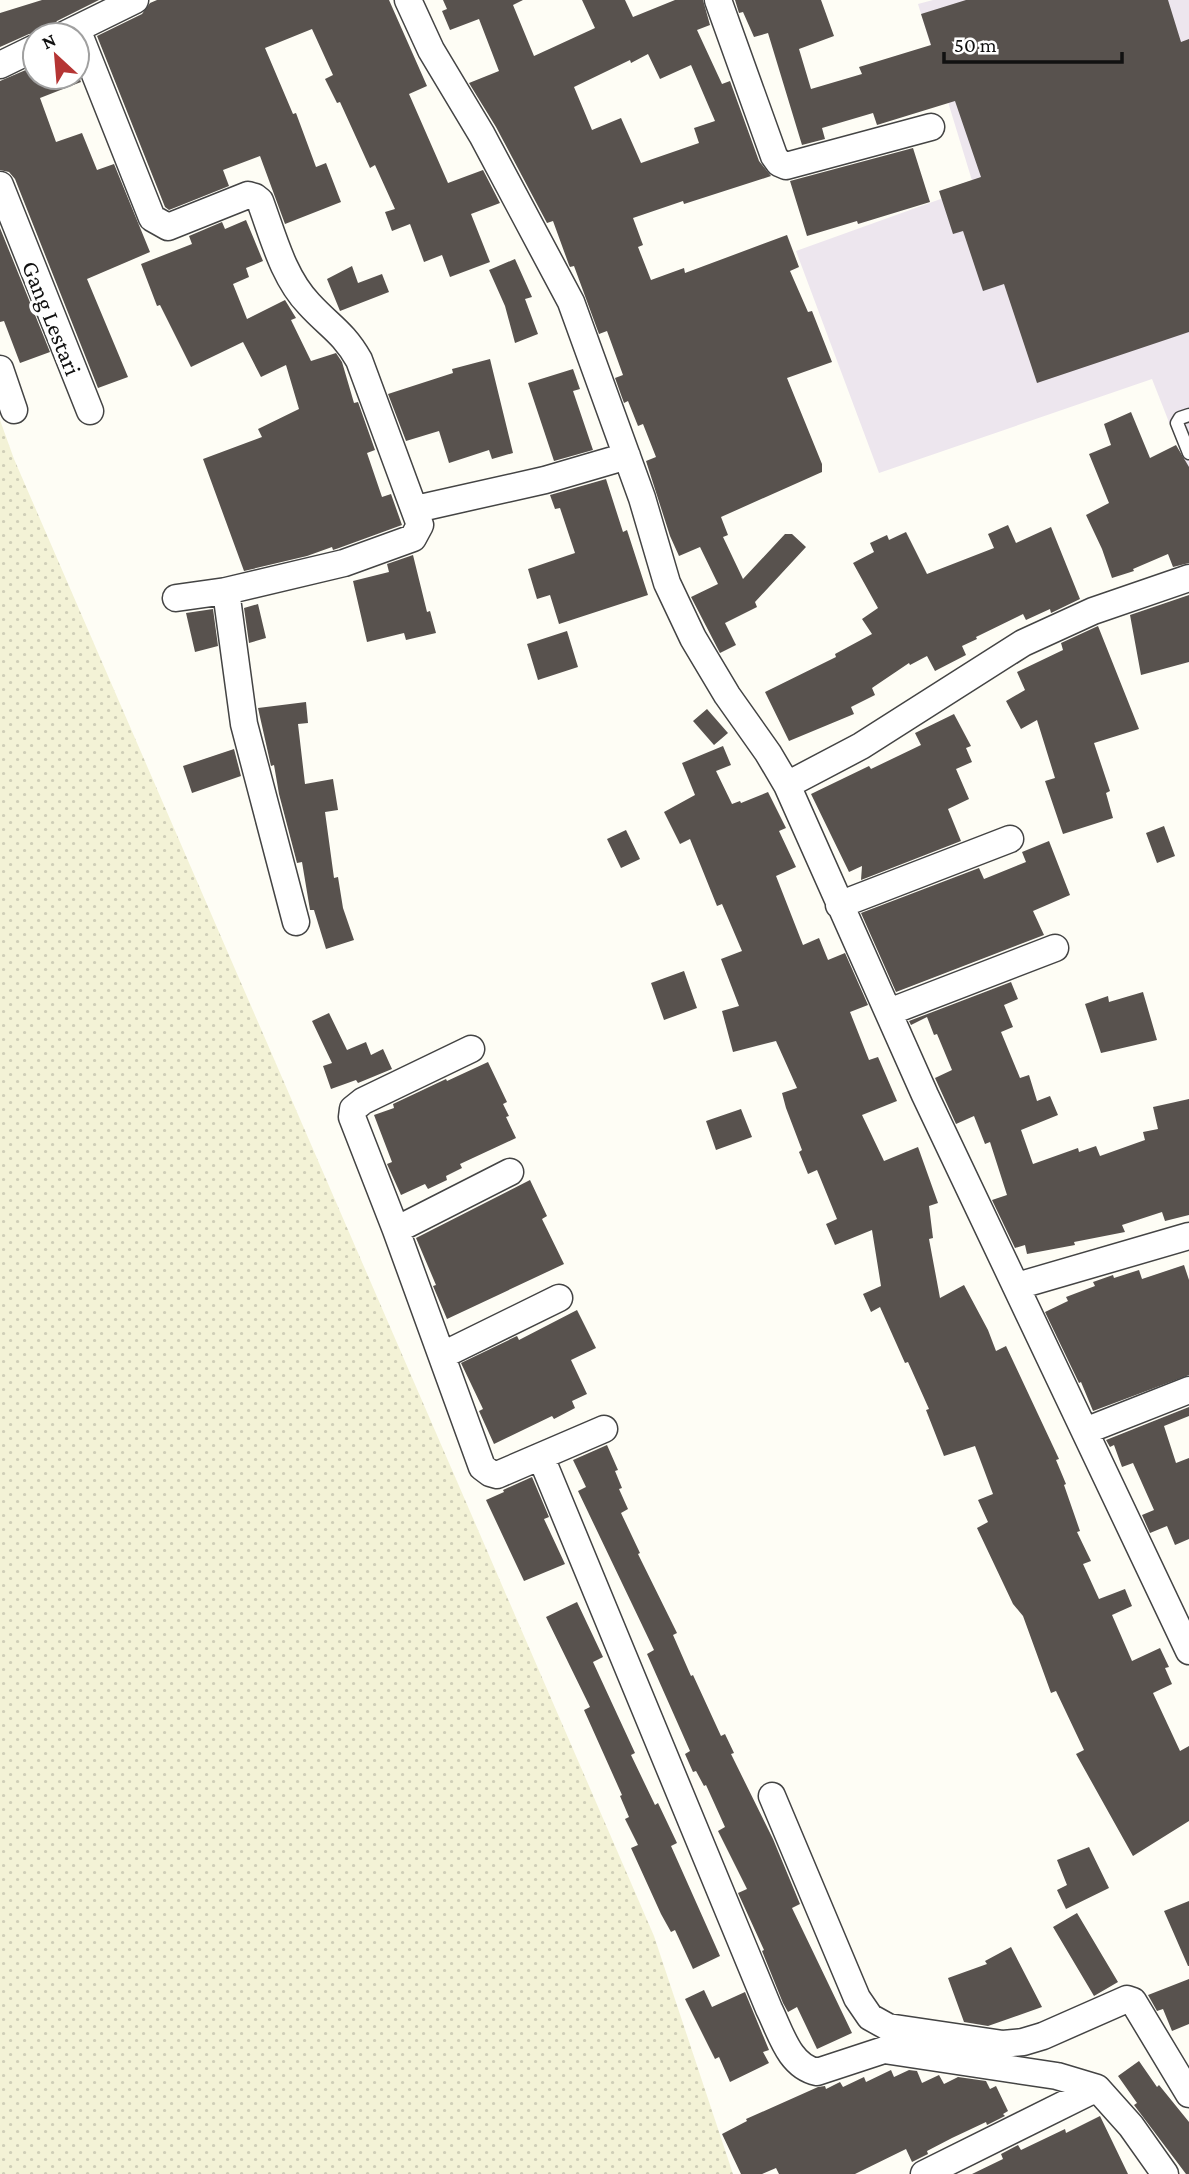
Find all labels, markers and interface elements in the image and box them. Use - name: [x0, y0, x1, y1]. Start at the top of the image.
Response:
- north arrow: [21, 21, 91, 91]
- scale bar: [944, 21, 1122, 65]
- text: N: [38, 29, 59, 53]
- text: 50 m: [954, 33, 997, 57]
- street label: Gang Lestari: [17, 257, 87, 379]

